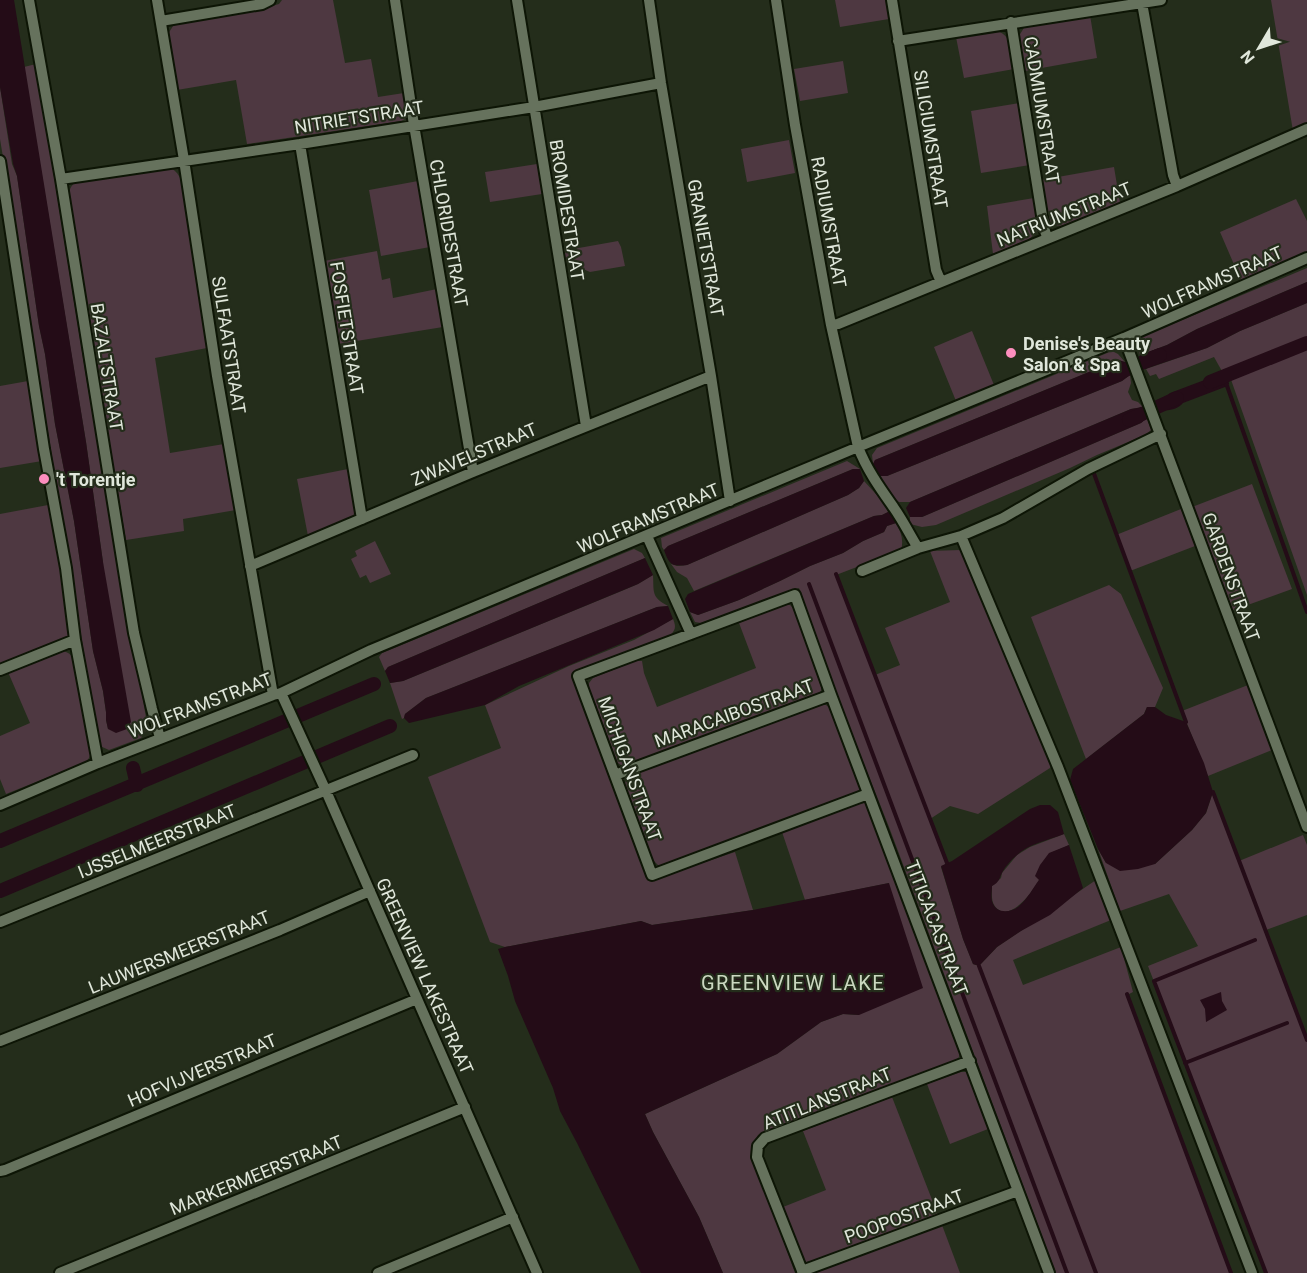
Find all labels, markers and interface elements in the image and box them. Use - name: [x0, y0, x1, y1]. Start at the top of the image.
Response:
- north arrow: [1229, 18, 1289, 78]
- street label: CADMIUMSTRAAT: [1020, 35, 1064, 185]
- text: N: [1237, 47, 1259, 67]
- street label: SILICIUMSTRAAT: [910, 68, 952, 210]
- street label: NITRIETSTRAAT: [293, 96, 426, 138]
- street label: BROMIDESTRAAT: [545, 138, 589, 282]
- street label: RADIUMSTRAAT: [807, 155, 851, 289]
- street label: CHLORIDESTRAAT: [426, 157, 472, 309]
- street label: NATRIUMSTRAAT: [994, 177, 1135, 251]
- street label: GRANIETSTRAAT: [684, 178, 728, 319]
- street label: WOLFRAMSTRAAT: [1138, 241, 1286, 323]
- street label: FOSFIETSTRAAT: [326, 260, 368, 396]
- street label: SULFAATSTRAAT: [208, 275, 250, 416]
- street label: BAZALTSTRAAT: [87, 302, 128, 433]
- place label: Denise's Beauty Salon & Spa: [1023, 333, 1151, 375]
- marker: Denise's Beauty Salon & Spa: [1004, 346, 1018, 360]
- street label: ZWAVELSTRAAT: [408, 418, 540, 490]
- place label: 't Torentje: [56, 469, 136, 490]
- marker: 't Torentje: [37, 472, 51, 486]
- street label: WOLFRAMSTRAAT: [574, 479, 722, 557]
- street label: GARDENSTRAAT: [1198, 510, 1264, 645]
- street label: WOLFRAMSTRAAT: [125, 668, 275, 742]
- street label: MARACAIBOSTRAAT: [652, 674, 817, 752]
- street label: MICHIGANSTRAAT: [594, 694, 666, 844]
- street label: IJSSELMEERSTRAAT: [75, 800, 240, 882]
- street label: TITICACASTRAAT: [901, 857, 973, 999]
- street label: GREENVIEW LAKESTRAAT: [372, 875, 478, 1078]
- street label: LAUWERSMEERSTRAAT: [85, 906, 273, 998]
- district label: GREENVIEW LAKE: [701, 971, 885, 995]
- street label: HOFVIJVERSTRAAT: [124, 1029, 280, 1111]
- street label: ATITLANSTRAAT: [760, 1063, 895, 1133]
- street label: MARKERMEERSTRAAT: [167, 1131, 346, 1219]
- street label: POOPOSTRAAT: [841, 1185, 967, 1247]

